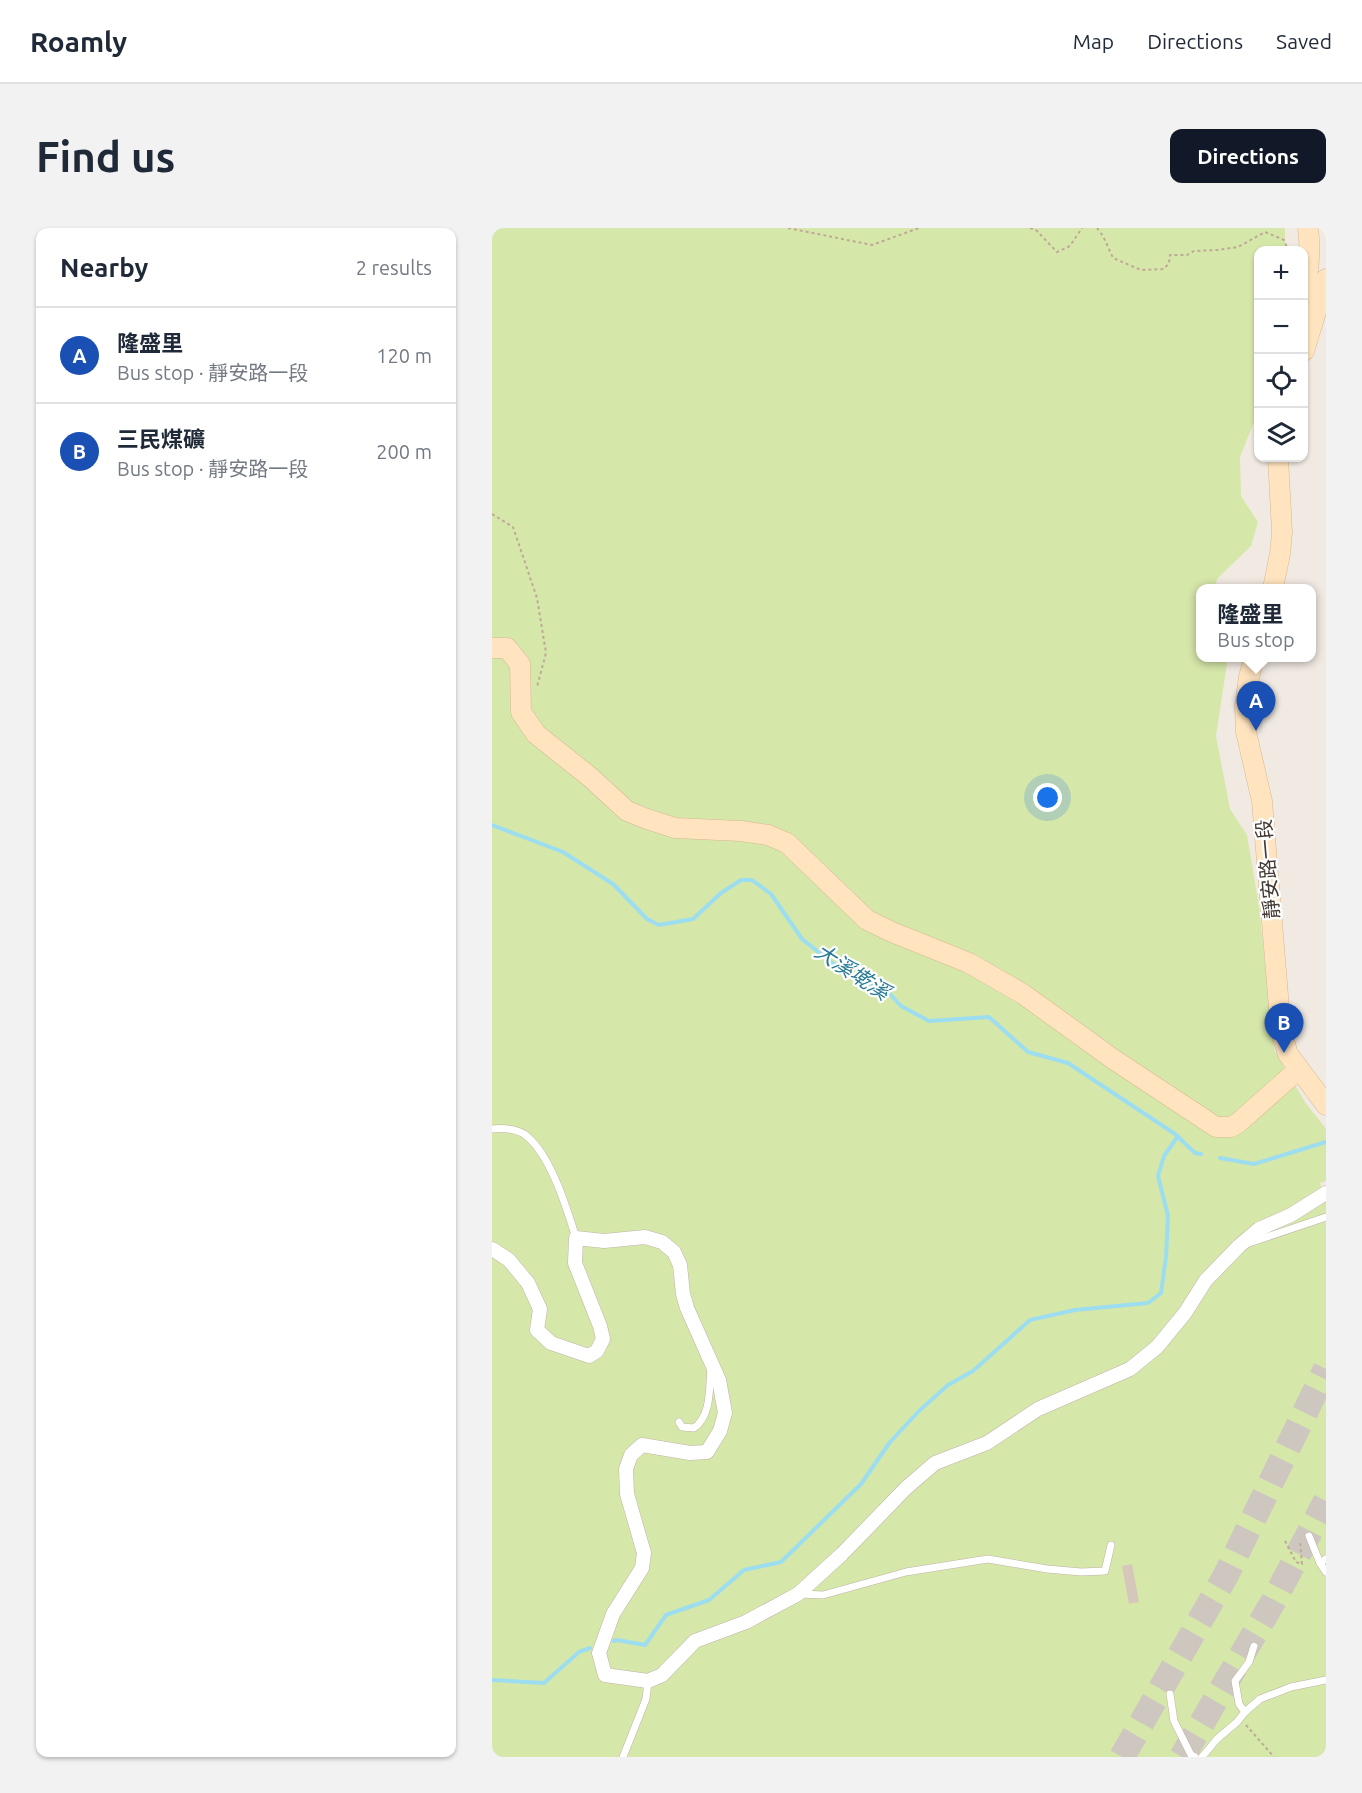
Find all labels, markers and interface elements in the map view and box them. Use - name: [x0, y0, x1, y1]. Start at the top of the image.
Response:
- text: Roamly: [30, 26, 127, 57]
- text: Map: [1073, 29, 1114, 53]
- text: Directions: [1147, 29, 1243, 53]
- text: Saved: [1276, 29, 1332, 53]
- button: Directions: [1170, 129, 1326, 183]
- text: Find us: [36, 133, 175, 180]
- map controls: [1254, 246, 1308, 462]
- button: +: [1254, 246, 1308, 300]
- text: Nearby: [60, 253, 148, 282]
- text: 2 results: [356, 256, 432, 279]
- button: −: [1254, 300, 1308, 354]
- text: 隆盛里: [117, 330, 183, 355]
- text: A: [72, 344, 87, 367]
- text: 120 m: [376, 344, 432, 367]
- button: locate: [1254, 354, 1308, 408]
- text: Bus stop · 靜安路一段: [117, 361, 308, 384]
- button: layers: [1254, 408, 1308, 462]
- text: 三民煤礦: [117, 426, 205, 451]
- text: B: [73, 440, 86, 463]
- text: 200 m: [376, 440, 432, 463]
- text: Bus stop · 靜安路一段: [117, 457, 308, 480]
- popup: [1196, 584, 1316, 662]
- text: 隆盛里: [1217, 601, 1283, 626]
- text: Bus stop: [1217, 628, 1295, 651]
- pin: A: [1236, 682, 1275, 731]
- your location: [1033, 783, 1062, 812]
- street label: 靜安路一段: [1252, 818, 1283, 920]
- water label: 大溪墘溪: [811, 938, 897, 1006]
- pin: B: [1264, 1004, 1304, 1053]

